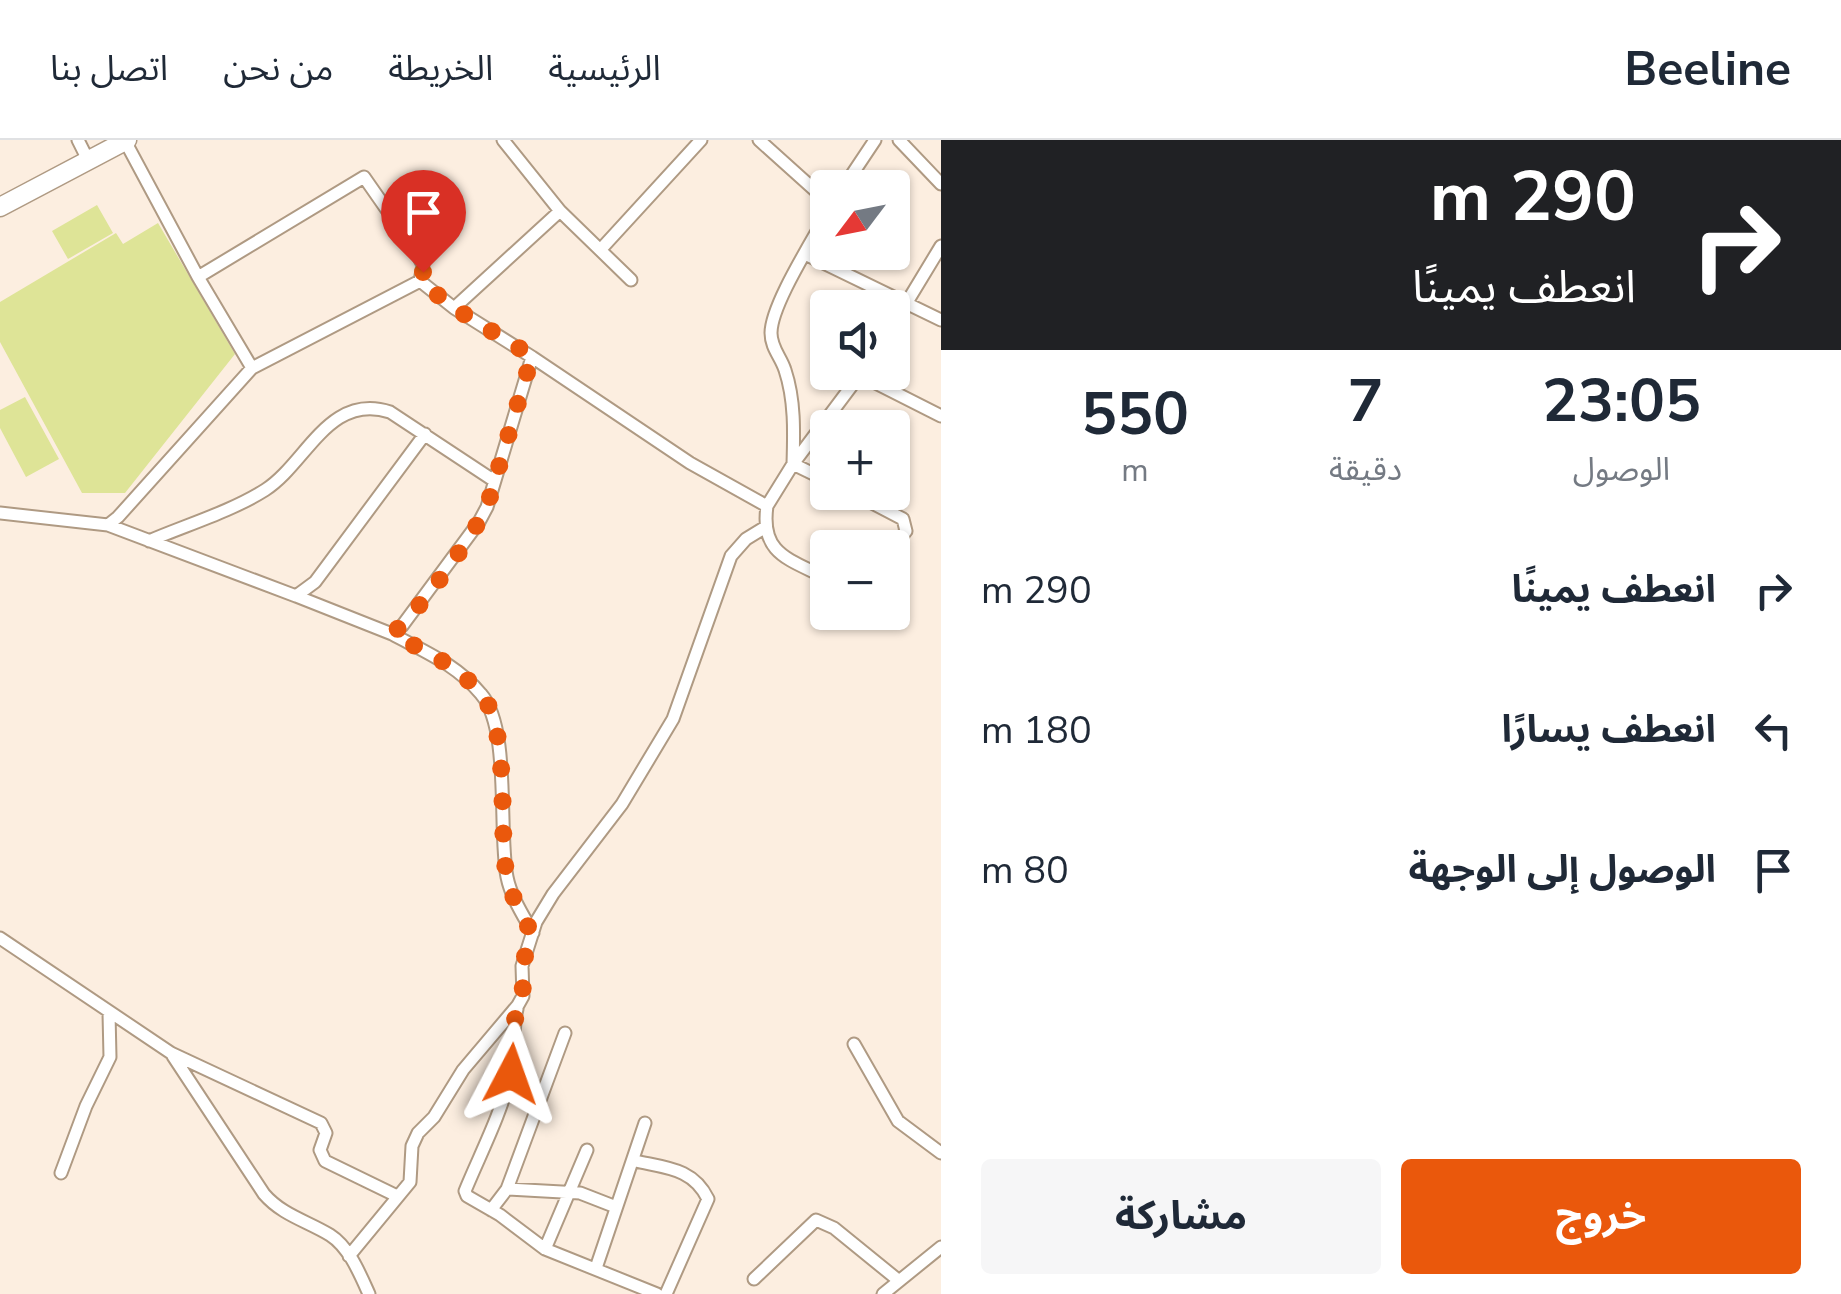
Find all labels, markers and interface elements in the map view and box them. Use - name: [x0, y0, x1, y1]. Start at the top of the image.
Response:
- text: Beeline: [1624, 36, 1791, 102]
- text: اتصل بنا: [50, 45, 168, 92]
- text: من نحن: [223, 45, 333, 92]
- text: الخريطة: [388, 45, 493, 92]
- text: الرئيسية: [548, 45, 661, 92]
- text: 290 m: [1430, 149, 1636, 245]
- pin: [381, 170, 466, 273]
- north arrow: [810, 170, 910, 270]
- map controls: [810, 170, 910, 630]
- icon: right: [1671, 180, 1801, 310]
- icon: arrive: [396, 185, 451, 240]
- text: انعطف يمينًا: [1412, 257, 1636, 318]
- button: sound: [810, 290, 910, 390]
- text: 7: [1348, 360, 1384, 442]
- text: 23:05: [1542, 360, 1701, 442]
- text: 550: [1081, 373, 1189, 455]
- button: +: [810, 410, 910, 510]
- text: دقيقة: [1329, 448, 1402, 491]
- text: الوصول: [1573, 448, 1670, 491]
- text: m: [1121, 449, 1149, 492]
- button: −: [810, 530, 910, 630]
- icon: right: [1746, 563, 1801, 618]
- text: انعطف يمينًا: [1511, 564, 1716, 615]
- text: 290 m: [981, 565, 1092, 616]
- icon: left: [1746, 703, 1801, 758]
- text: انعطف يسارًا: [1502, 704, 1716, 755]
- text: 180 m: [981, 705, 1092, 756]
- icon: arrive: [1746, 843, 1801, 898]
- text: الوصول إلى الوجهة: [1409, 844, 1716, 895]
- text: 80 m: [981, 845, 1069, 896]
- position arrow: [459, 1022, 563, 1126]
- button: مشاركة: [981, 1159, 1381, 1274]
- button: خروج: [1401, 1159, 1801, 1274]

